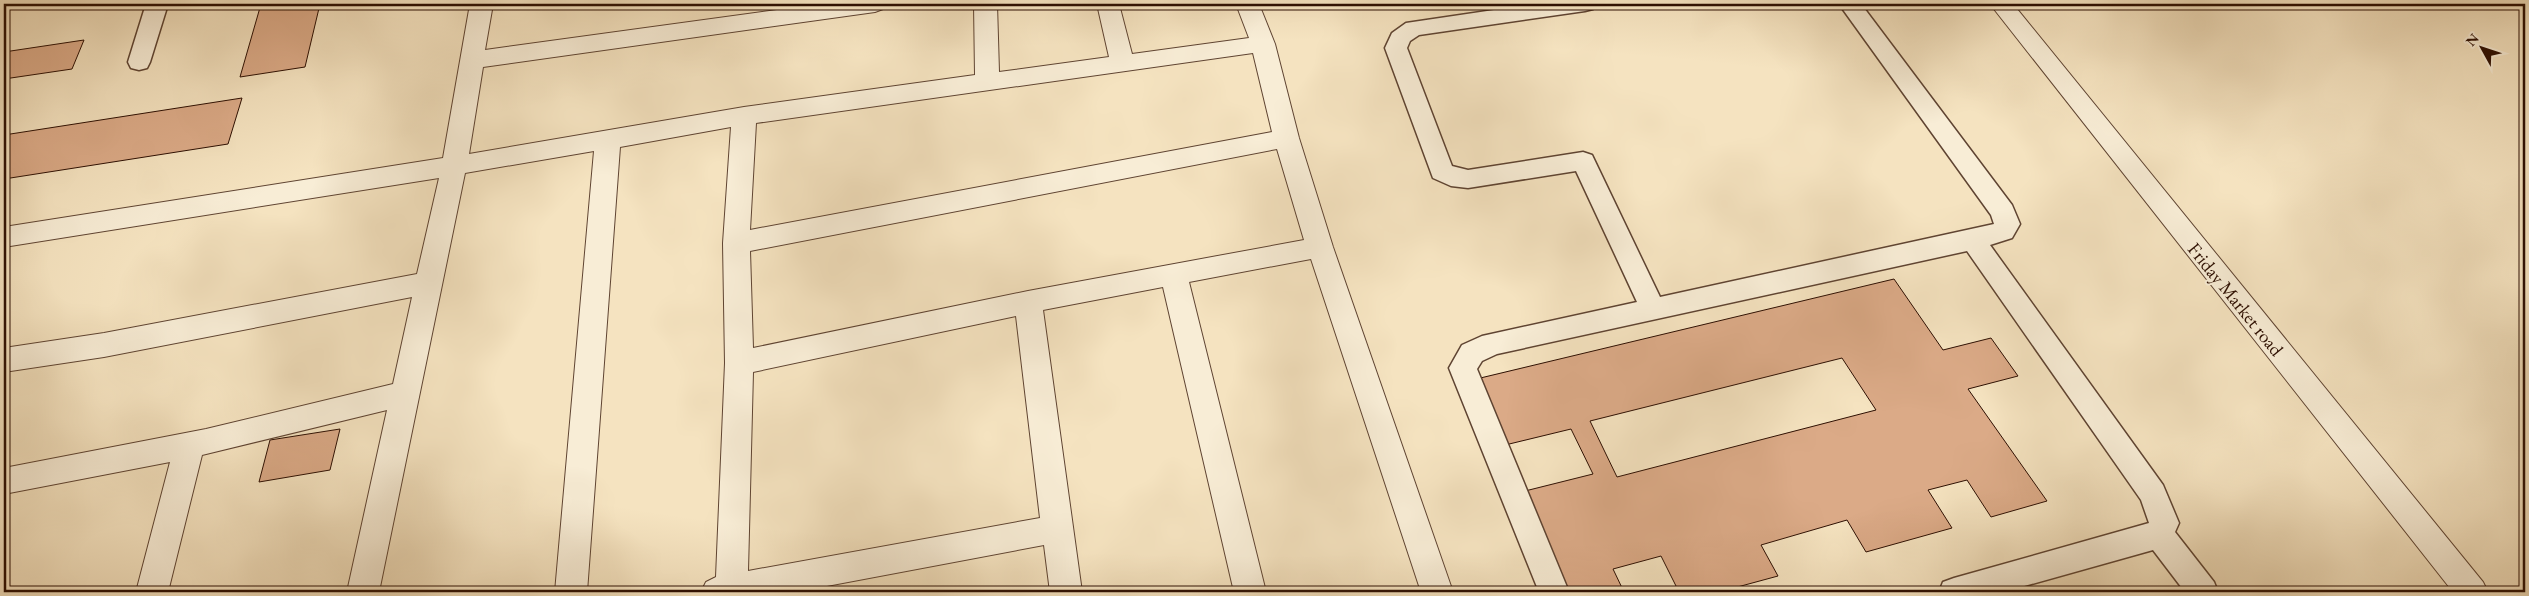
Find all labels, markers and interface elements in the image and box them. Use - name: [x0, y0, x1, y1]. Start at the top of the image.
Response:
- north arrow: [2456, 22, 2506, 72]
- text: N: [2462, 29, 2483, 50]
- street label: Friday Market road: [2182, 237, 2289, 362]

